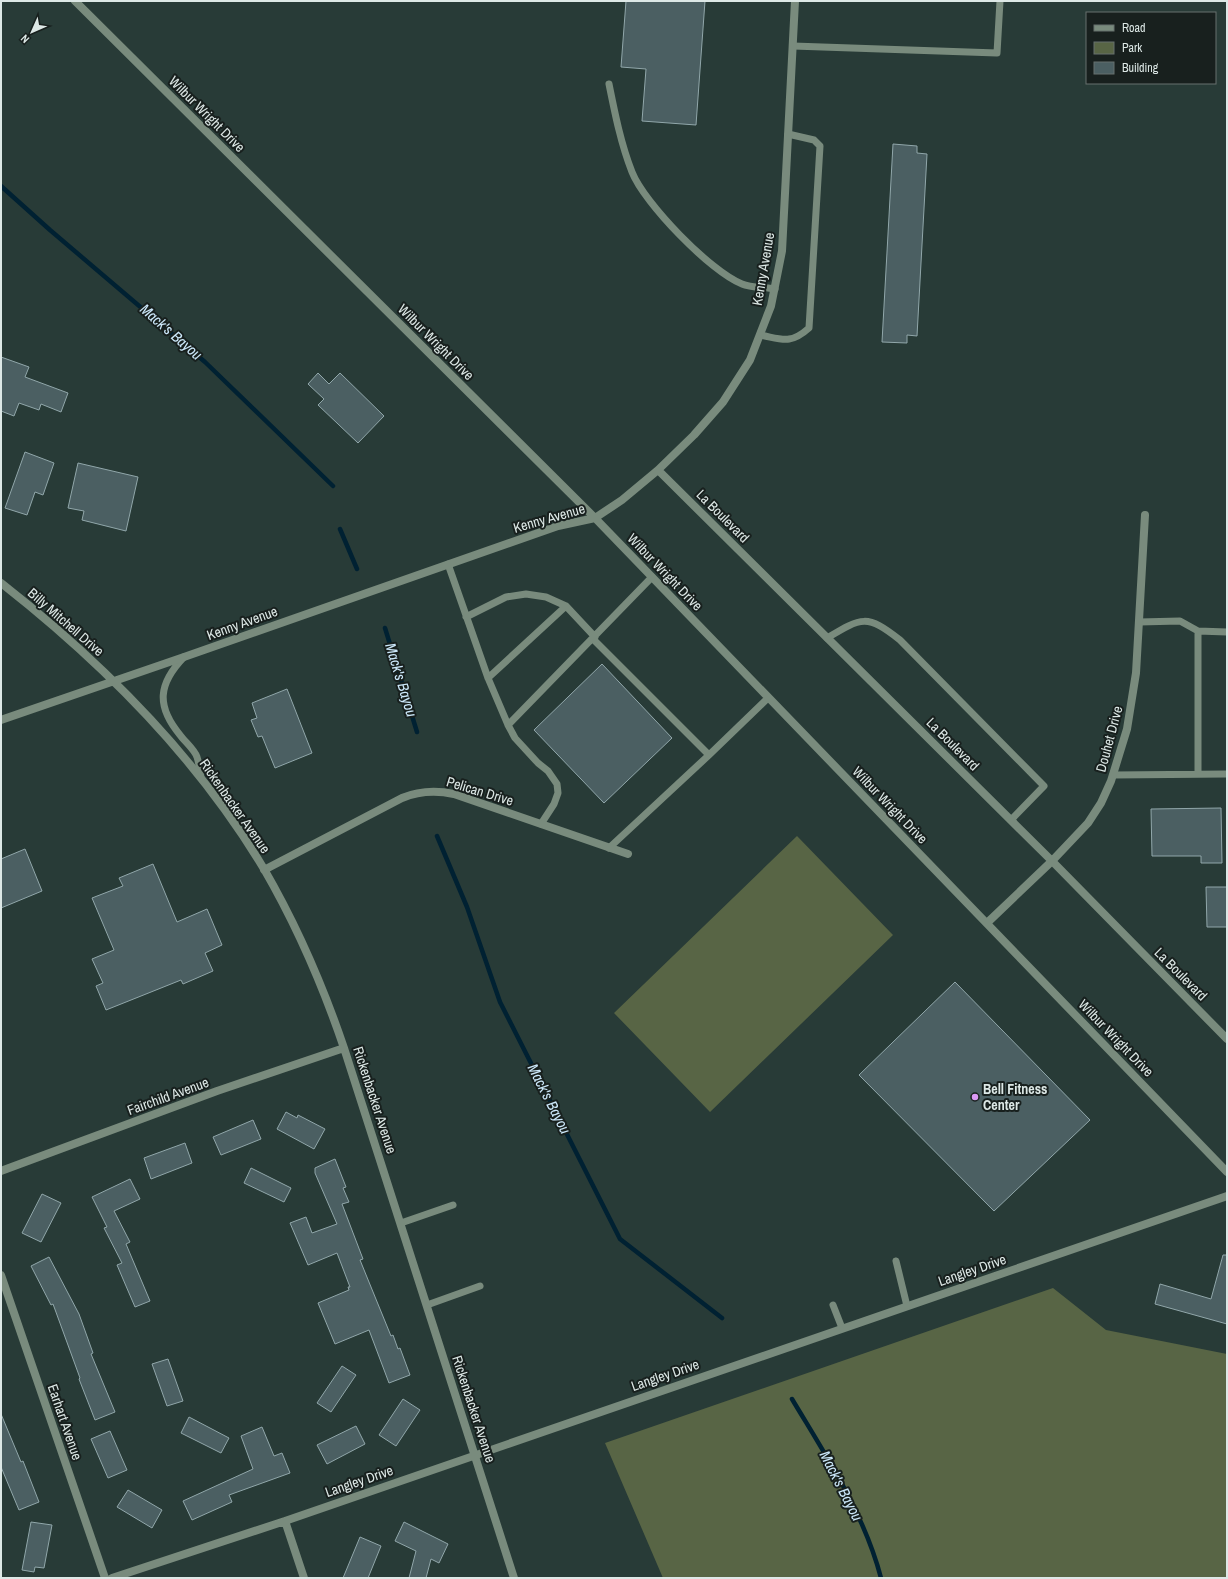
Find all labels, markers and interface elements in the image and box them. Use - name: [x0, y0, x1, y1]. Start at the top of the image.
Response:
- north arrow: [12, 12, 52, 52]
- legend: [1086, 12, 1216, 84]
- text: Road: [1122, 20, 1146, 36]
- text: N: [18, 32, 32, 46]
- text: Park: [1122, 40, 1142, 56]
- text: Building: [1122, 60, 1159, 76]
- street label: Wilbur Wright Drive: [165, 72, 249, 156]
- street label: Kenny Avenue: [748, 231, 778, 307]
- water label: Mack's Bayou: [136, 299, 207, 365]
- street label: Wilbur Wright Drive: [394, 300, 478, 384]
- street label: La Boulevard: [693, 486, 753, 546]
- street label: Kenny Avenue: [511, 499, 587, 537]
- street label: Wilbur Wright Drive: [624, 530, 706, 614]
- street label: Billy Mitchell Drive: [24, 584, 108, 660]
- street label: Kenny Avenue: [204, 602, 280, 644]
- water label: Mack's Bayou: [380, 640, 423, 720]
- street label: Douhet Drive: [1092, 704, 1126, 774]
- street label: La Boulevard: [923, 714, 983, 774]
- street label: Rickenbacker Avenue: [196, 755, 274, 857]
- street label: Wilbur Wright Drive: [849, 763, 931, 847]
- street label: Pelican Drive: [444, 772, 516, 810]
- street label: La Boulevard: [1151, 944, 1211, 1004]
- street label: Wilbur Wright Drive: [1075, 996, 1157, 1080]
- street label: Rickenbacker Avenue: [349, 1044, 401, 1156]
- water label: Mack's Bayou: [523, 1060, 576, 1138]
- street label: Fairchild Avenue: [125, 1073, 211, 1119]
- place label: Bell Fitness Center: [983, 1080, 1047, 1114]
- marker: Bell Fitness Center: [970, 1092, 980, 1102]
- street label: Langley Drive: [936, 1250, 1008, 1290]
- street label: Rickenbacker Avenue: [448, 1353, 500, 1465]
- street label: Langley Drive: [629, 1355, 701, 1395]
- street label: Earhart Avenue: [44, 1382, 86, 1462]
- water label: Mack's Bayou: [815, 1447, 868, 1525]
- street label: Langley Drive: [323, 1461, 395, 1501]

